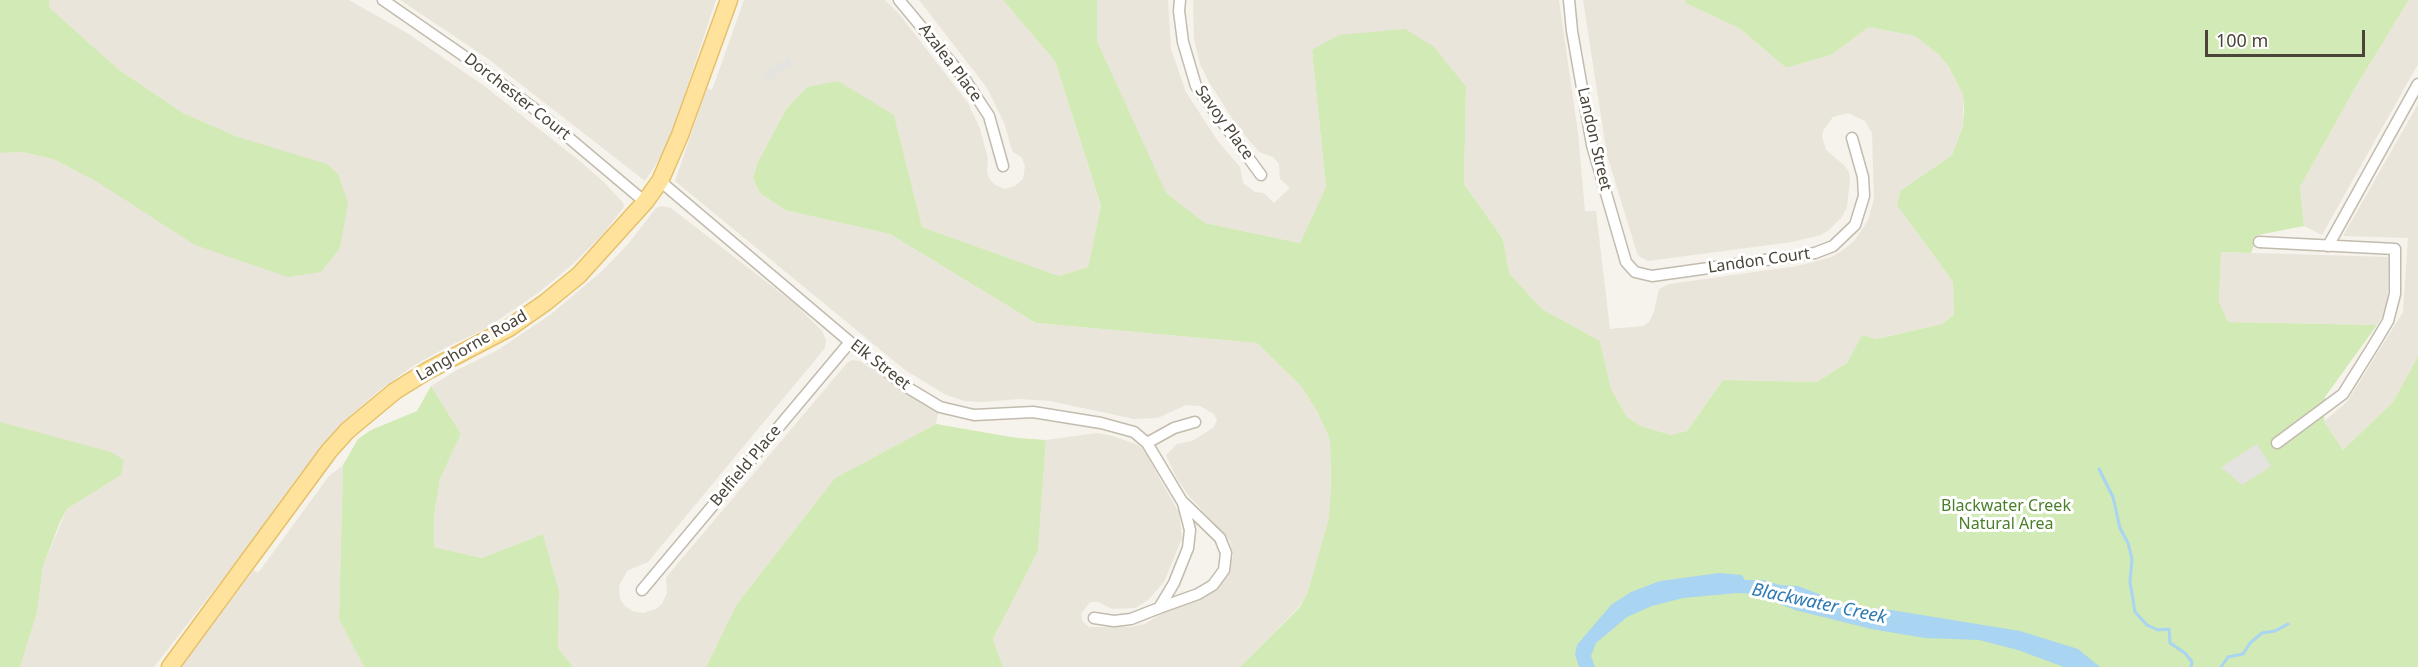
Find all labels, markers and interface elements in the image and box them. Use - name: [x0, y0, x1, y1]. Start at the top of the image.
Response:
- scale bar: [2208, 18, 2368, 56]
- street label: Azalea Place: [915, 20, 985, 106]
- text: 100 m: [2216, 28, 2268, 52]
- street label: Dorchester Court: [460, 50, 574, 144]
- street label: Savoy Place: [1191, 82, 1257, 164]
- street label: Landon Street: [1573, 85, 1615, 193]
- street label: Landon Court: [1707, 244, 1811, 278]
- street label: Langhorne Road: [413, 306, 531, 386]
- street label: Elk Street: [846, 336, 914, 394]
- street label: Belfield Place: [707, 422, 785, 510]
- park label: Blackwater Creek Natural Area: [1941, 496, 2071, 534]
- water label: Blackwater Creek: [1750, 579, 1888, 629]

